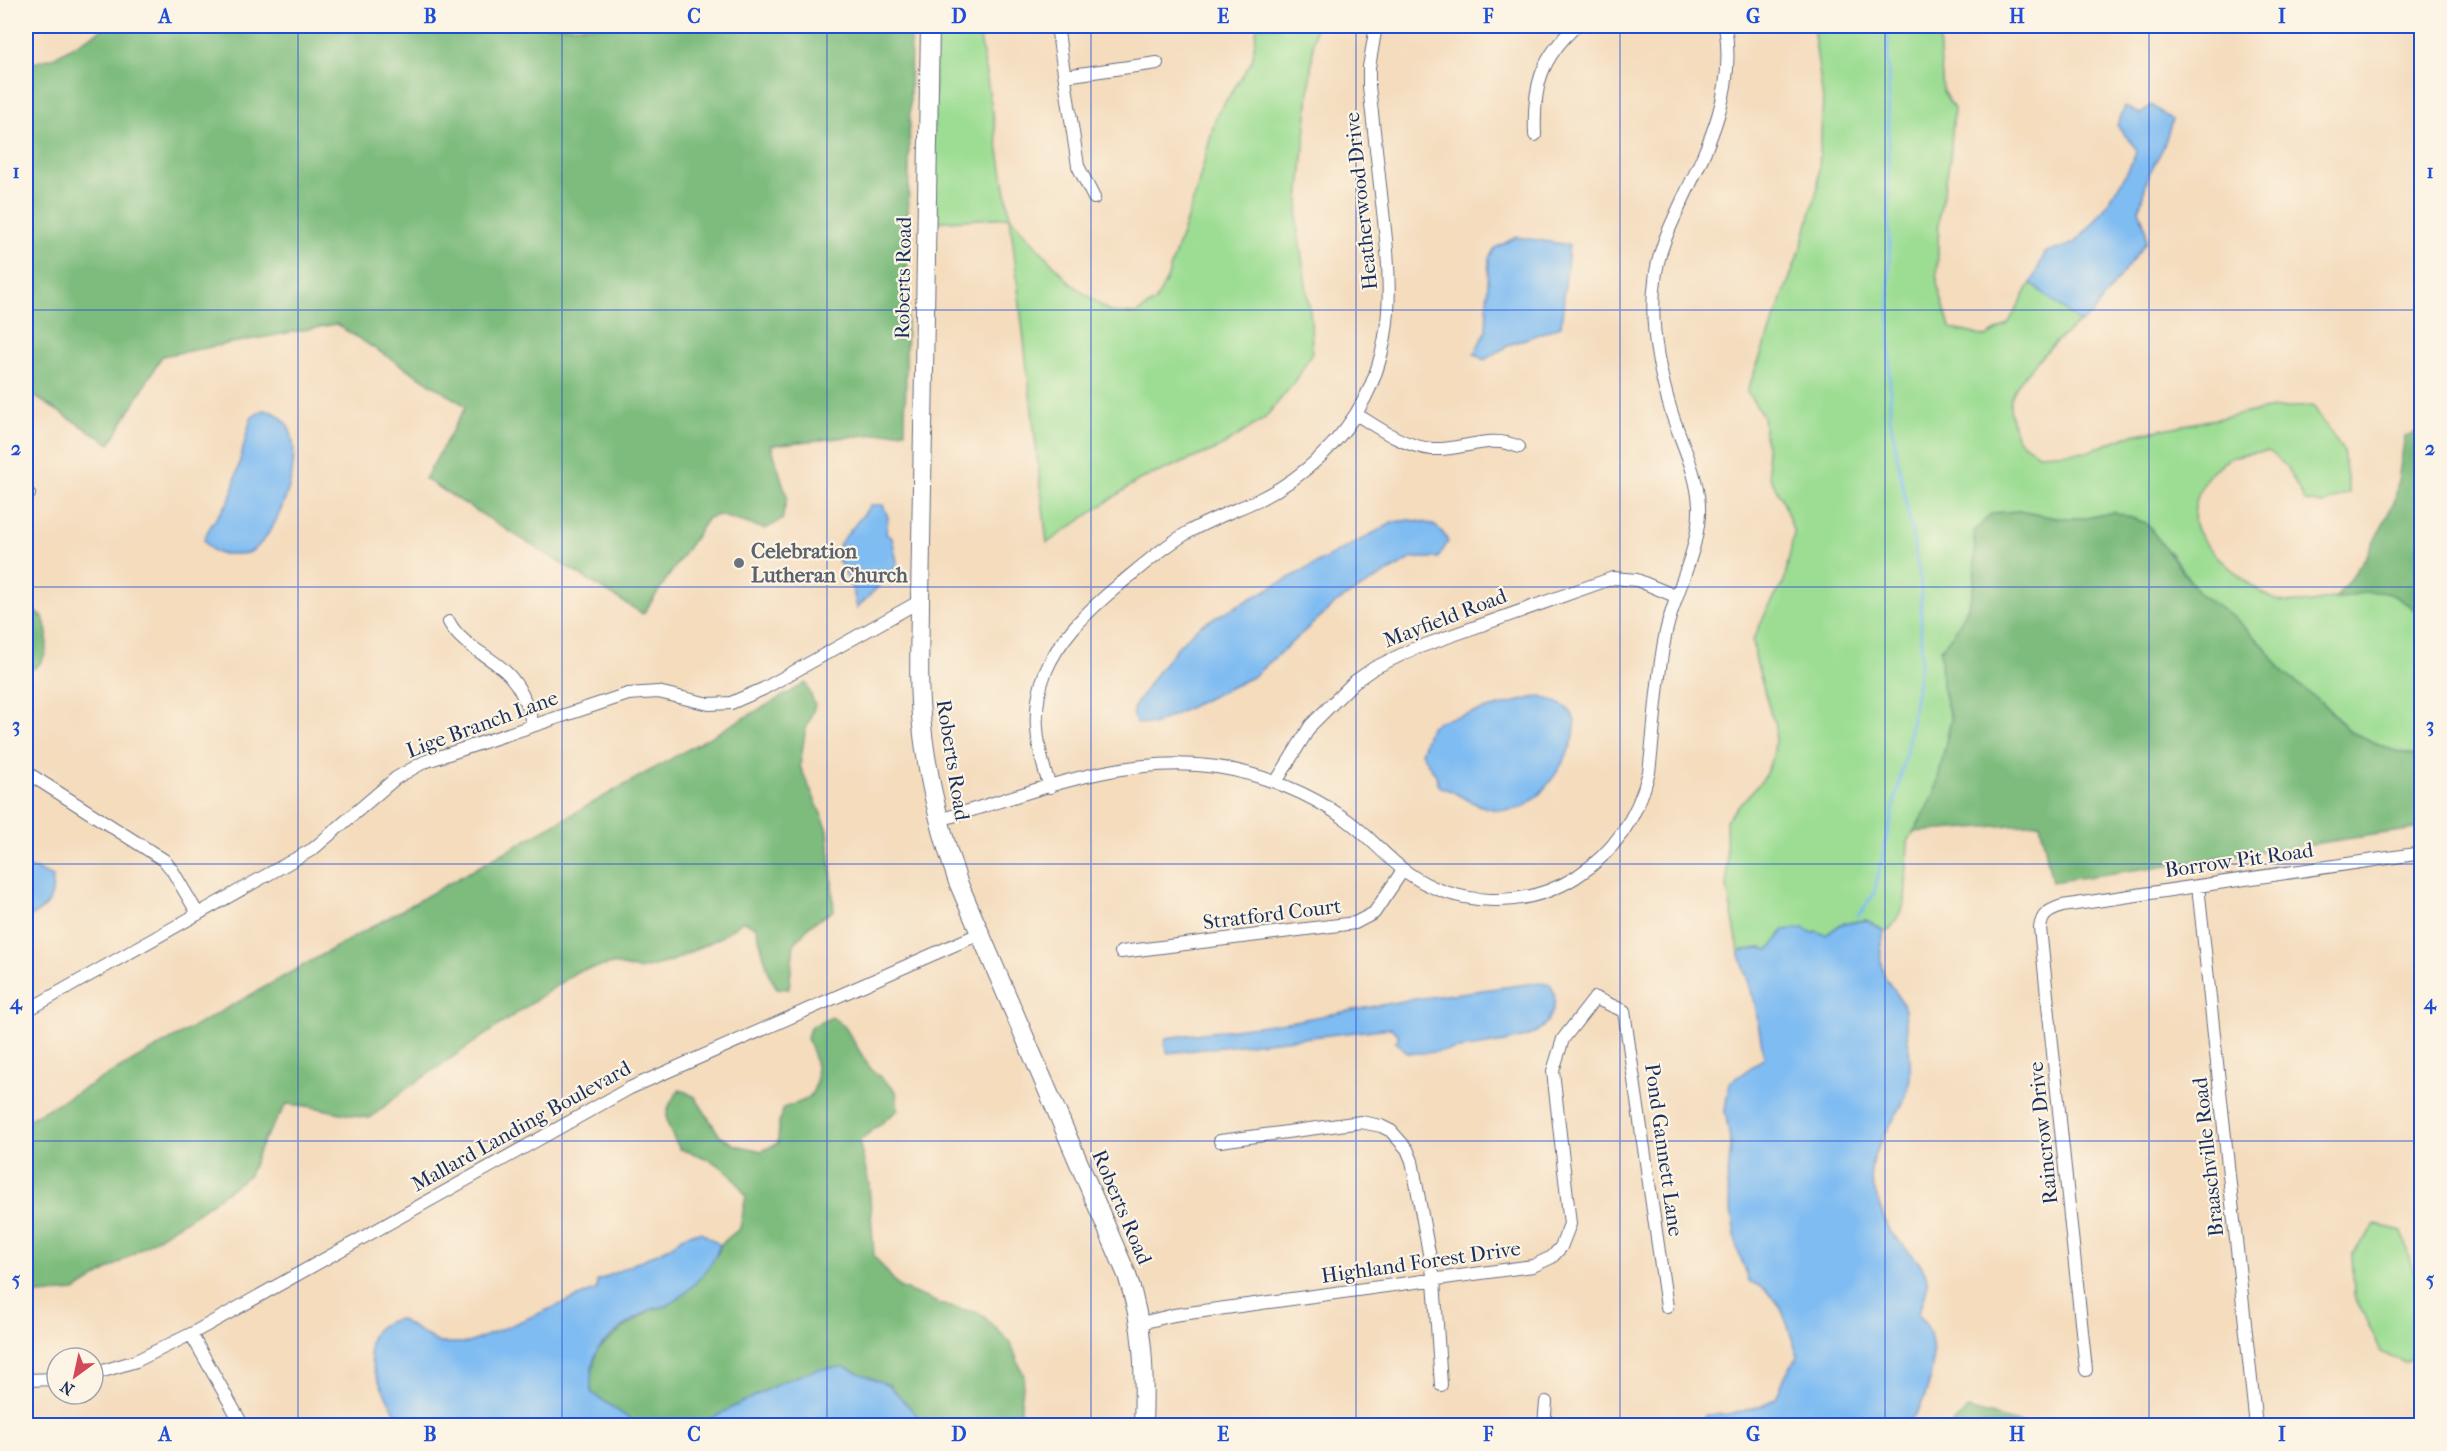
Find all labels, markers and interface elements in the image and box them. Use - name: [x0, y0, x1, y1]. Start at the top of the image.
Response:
- text: A: [157, 5, 173, 28]
- text: B: [423, 5, 437, 28]
- text: C: [687, 5, 701, 28]
- text: D: [951, 5, 967, 28]
- text: E: [1217, 5, 1229, 28]
- text: F: [1482, 5, 1494, 28]
- text: G: [1746, 5, 1760, 28]
- text: H: [2009, 5, 2025, 28]
- text: I: [2278, 5, 2286, 28]
- street label: Heatherwood Drive: [1340, 111, 1382, 291]
- text: 1: [12, 160, 20, 183]
- text: 1: [2426, 160, 2434, 183]
- street label: Roberts Road: [890, 216, 916, 339]
- text: 2: [11, 437, 21, 460]
- text: 2: [2425, 437, 2435, 460]
- place label: Celebration Lutheran Church: [751, 539, 908, 587]
- marker: Celebration Lutheran Church: [732, 556, 746, 570]
- street label: Mayfield Road: [1380, 583, 1511, 653]
- street label: Lige Branch Lane: [403, 685, 561, 763]
- street label: Roberts Road: [932, 698, 975, 823]
- text: 3: [12, 714, 20, 737]
- text: 3: [2426, 714, 2434, 737]
- street label: Borrow Pit Road: [2163, 838, 2315, 882]
- street label: Stratford Court: [1201, 894, 1343, 934]
- text: 4: [9, 991, 23, 1015]
- text: 4: [2423, 991, 2437, 1015]
- street label: Mallard Landing Boulevard: [407, 1055, 635, 1196]
- street label: Raincrow Drive: [2024, 1060, 2062, 1206]
- street label: Pond Gannett Lane: [1640, 1062, 1688, 1238]
- street label: Braaschville Road: [2188, 1076, 2228, 1238]
- street label: Roberts Road: [1087, 1146, 1157, 1269]
- street label: Highland Forest Drive: [1320, 1236, 1522, 1288]
- text: 5: [12, 1268, 21, 1291]
- text: 5: [2426, 1268, 2435, 1291]
- north arrow: [45, 1346, 105, 1406]
- text: N: [56, 1376, 77, 1399]
- text: A: [157, 1423, 173, 1446]
- text: B: [423, 1423, 437, 1446]
- text: C: [687, 1423, 701, 1446]
- text: D: [951, 1423, 967, 1446]
- text: E: [1217, 1423, 1229, 1446]
- text: F: [1482, 1423, 1494, 1446]
- text: G: [1746, 1423, 1760, 1446]
- text: H: [2009, 1423, 2025, 1446]
- text: I: [2278, 1423, 2286, 1446]

